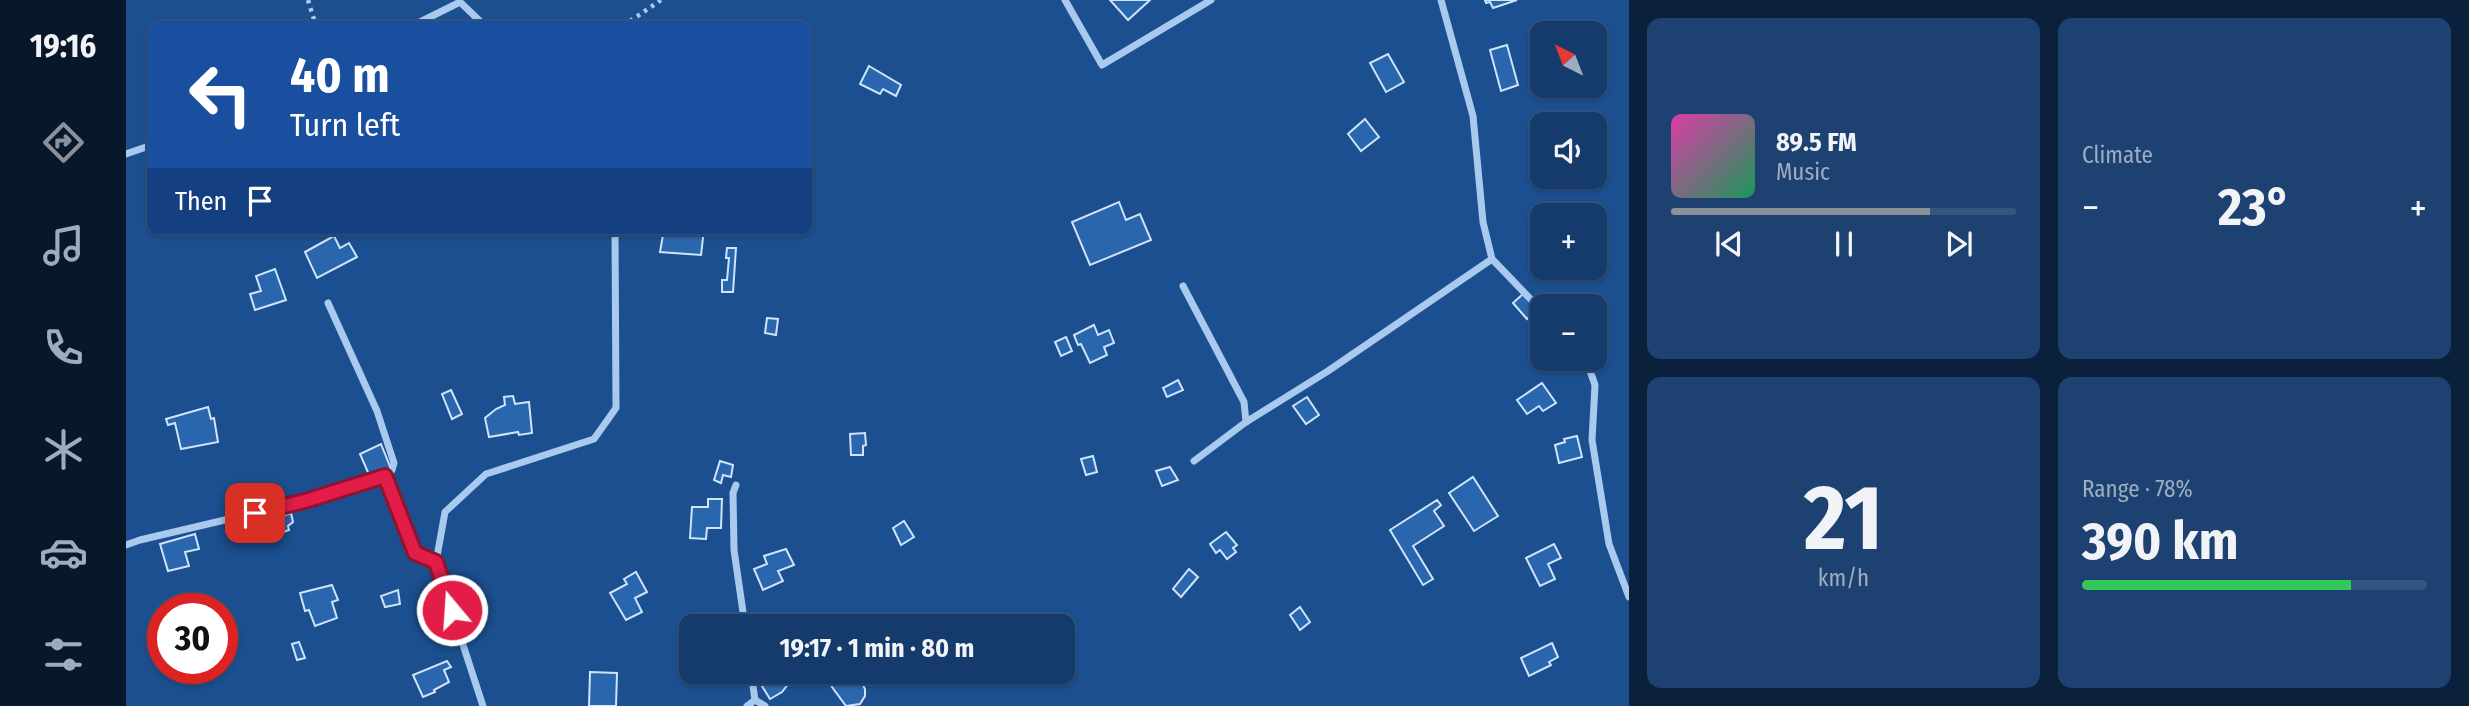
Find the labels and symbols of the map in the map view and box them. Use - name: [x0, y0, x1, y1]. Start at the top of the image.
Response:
- north arrow: [1530, 21, 1606, 98]
- pin: [225, 483, 285, 543]
- position arrow: [415, 573, 489, 647]
- speed limit sign: 30: [147, 593, 238, 684]

